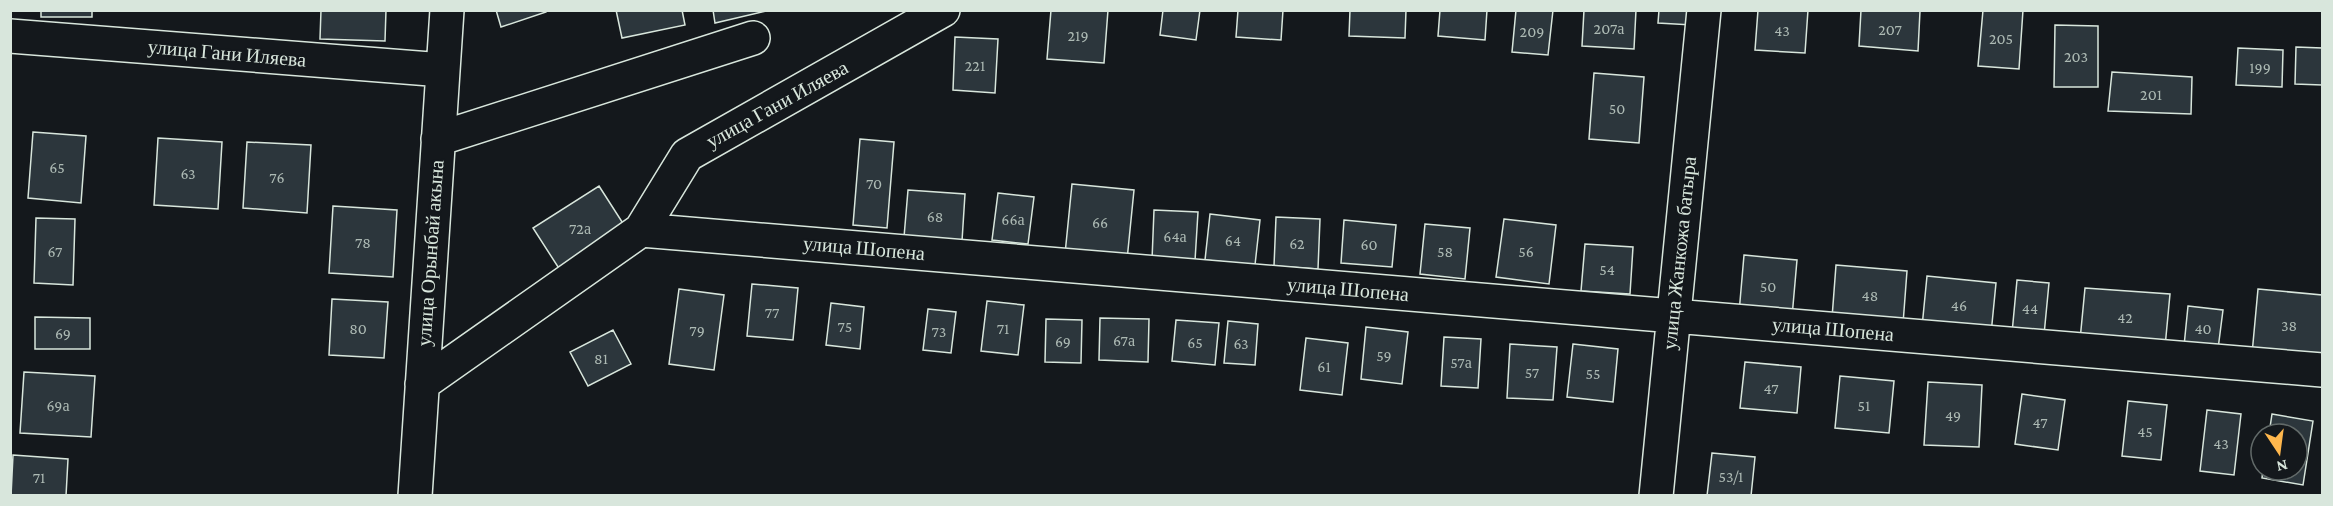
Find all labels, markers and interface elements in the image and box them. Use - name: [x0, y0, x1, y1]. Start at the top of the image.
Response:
- house number: 207а: [1594, 20, 1624, 37]
- house number: 207: [1878, 21, 1902, 38]
- house number: 43: [1774, 22, 1790, 39]
- house number: 209: [1520, 23, 1544, 40]
- house number: 219: [1067, 27, 1089, 44]
- house number: 205: [1989, 30, 2013, 47]
- street label: улица Гани Иляева: [147, 35, 307, 72]
- house number: 203: [2064, 48, 2088, 65]
- street label: улица Гани Иляева: [702, 56, 852, 153]
- house number: 221: [965, 57, 985, 74]
- house number: 199: [2249, 59, 2271, 76]
- house number: 201: [2140, 86, 2162, 103]
- house number: 50: [1609, 100, 1625, 117]
- street label: улица Жанкожа батыра: [1658, 155, 1701, 351]
- house number: 65: [49, 159, 65, 176]
- street label: улица Орынбай акына: [413, 159, 448, 347]
- house number: 63: [180, 165, 196, 182]
- house number: 76: [269, 169, 285, 186]
- house number: 70: [866, 175, 882, 192]
- house number: 68: [927, 208, 943, 225]
- house number: 66а: [1001, 211, 1025, 228]
- house number: 66: [1092, 214, 1108, 231]
- house number: 72а: [569, 220, 591, 237]
- house number: 64а: [1163, 228, 1187, 245]
- street label: улица Шопена: [802, 232, 926, 265]
- house number: 64: [1225, 232, 1241, 249]
- house number: 78: [355, 234, 371, 251]
- house number: 62: [1289, 235, 1305, 252]
- house number: 60: [1360, 236, 1378, 253]
- house number: 67: [48, 243, 63, 260]
- house number: 58: [1437, 243, 1453, 260]
- house number: 56: [1518, 243, 1534, 260]
- house number: 54: [1599, 261, 1615, 278]
- street label: улица Шопена: [1286, 273, 1410, 306]
- house number: 50: [1760, 278, 1776, 295]
- house number: 48: [1862, 287, 1878, 304]
- house number: 46: [1951, 297, 1967, 314]
- house number: 44: [2022, 300, 2038, 317]
- house number: 77: [765, 304, 780, 321]
- house number: 42: [2117, 309, 2133, 326]
- street label: улица Шопена: [1771, 313, 1895, 346]
- house number: 38: [2281, 317, 2297, 334]
- house number: 75: [838, 318, 852, 335]
- house number: 80: [349, 320, 367, 337]
- house number: 71: [997, 320, 1009, 337]
- house number: 40: [2194, 320, 2212, 337]
- house number: 79: [689, 322, 705, 339]
- house number: 73: [932, 323, 946, 340]
- house number: 69: [55, 325, 71, 342]
- house number: 67а: [1113, 332, 1135, 349]
- house number: 69: [1055, 333, 1071, 350]
- house number: 65: [1187, 334, 1203, 351]
- house number: 63: [1233, 335, 1249, 352]
- house number: 59: [1376, 347, 1392, 364]
- house number: 81: [594, 350, 608, 367]
- house number: 57а: [1450, 354, 1472, 371]
- house number: 61: [1317, 358, 1331, 375]
- house number: 57: [1525, 364, 1540, 381]
- house number: 55: [1586, 365, 1600, 382]
- house number: 47: [1763, 380, 1779, 397]
- house number: 69а: [47, 397, 69, 414]
- house number: 51: [1858, 397, 1870, 414]
- house number: 49: [1945, 407, 1961, 424]
- house number: 47: [2032, 414, 2048, 431]
- north arrow: [2249, 422, 2309, 482]
- house number: 45: [2137, 423, 2153, 440]
- house number: 43: [2213, 435, 2229, 452]
- text: N: [2275, 457, 2289, 476]
- house number: 53/1: [1719, 468, 1743, 485]
- house number: 71: [33, 469, 45, 486]

